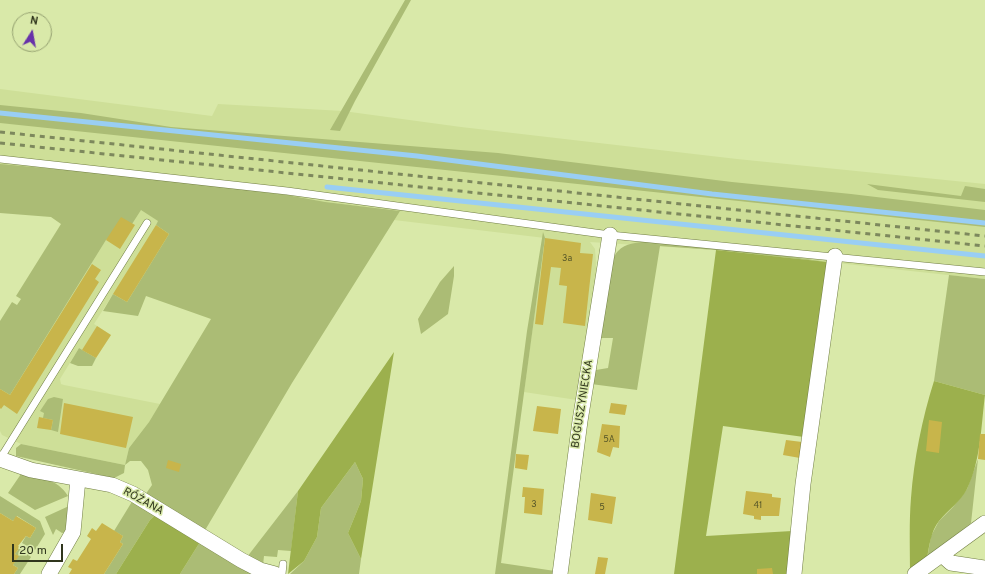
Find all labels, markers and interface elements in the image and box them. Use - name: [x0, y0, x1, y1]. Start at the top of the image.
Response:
- north arrow: [12, 12, 52, 52]
- text: N: [29, 14, 39, 29]
- house number: 3a: [562, 254, 572, 264]
- street label: BOGUSZYNIECKA: [569, 359, 597, 449]
- house number: 5A: [603, 435, 615, 445]
- street label: RÓŻANA: [120, 485, 166, 519]
- house number: 3: [531, 500, 537, 510]
- house number: 41: [754, 501, 762, 511]
- house number: 5: [599, 503, 605, 513]
- scale bar: [14, 536, 65, 562]
- text: 20 m: [19, 543, 47, 559]

